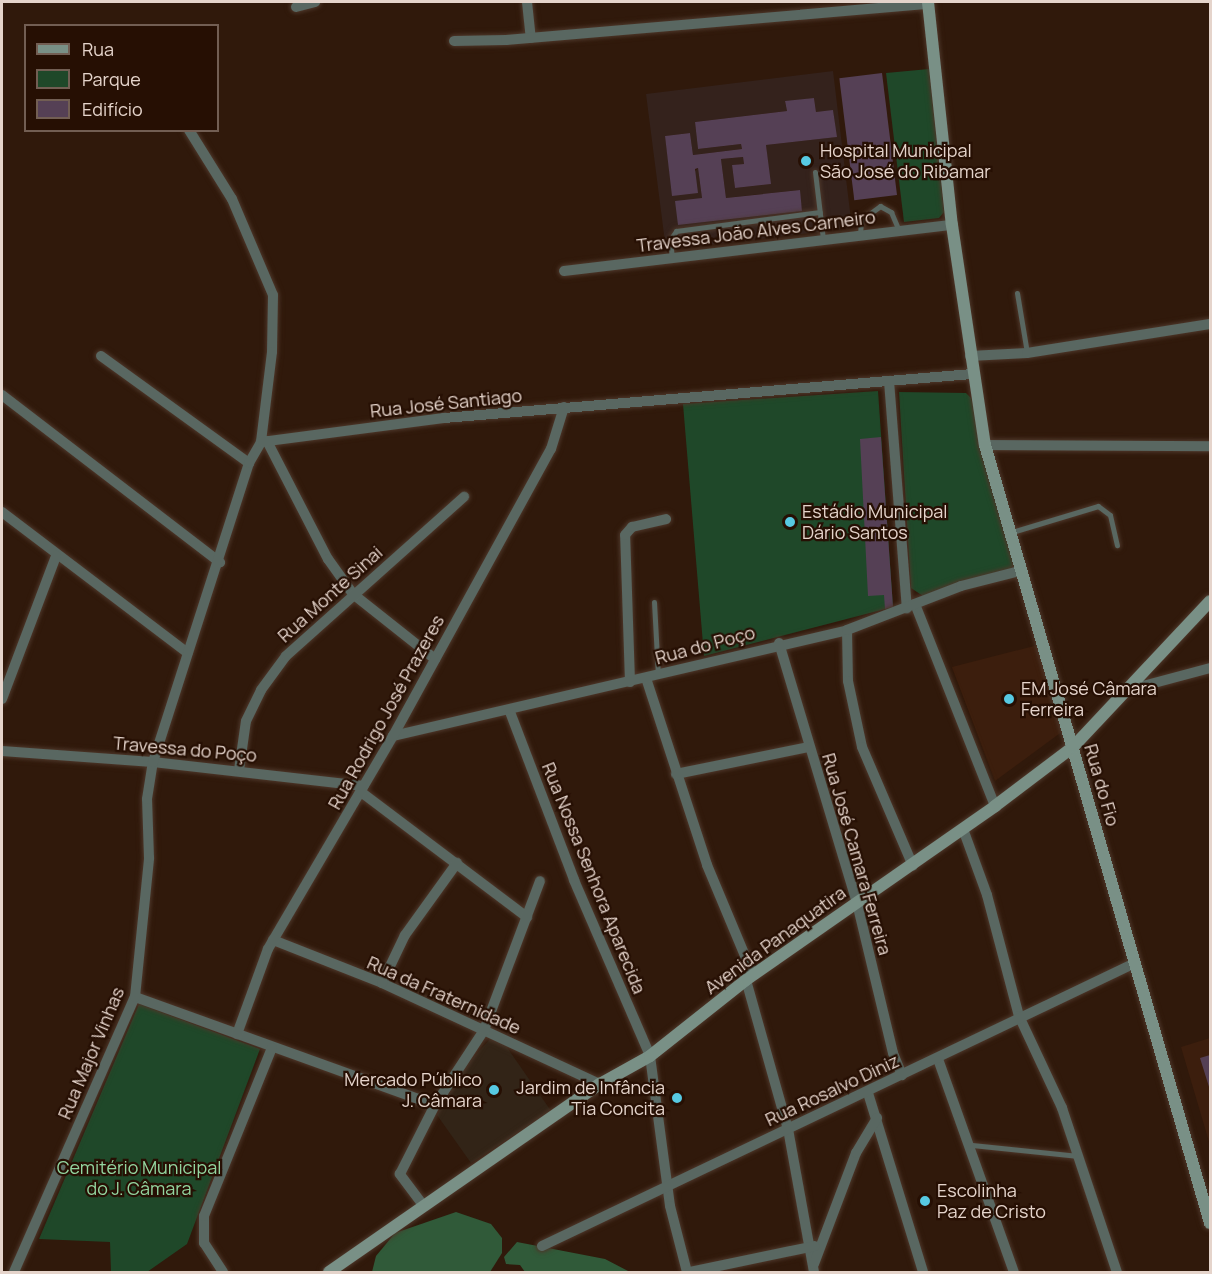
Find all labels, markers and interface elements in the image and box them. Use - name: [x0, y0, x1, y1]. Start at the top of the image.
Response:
- legend: [24, 24, 219, 132]
- text: Rua: [82, 37, 114, 61]
- text: Parque: [82, 67, 141, 91]
- text: Edifício: [82, 97, 143, 121]
- place label: Hospital Municipal São José do Ribamar: [820, 140, 991, 182]
- marker: Hospital Municipal São José do Ribamar: [797, 152, 815, 170]
- street label: Travessa João Alves Carneiro: [635, 206, 877, 256]
- street label: Rua José Santiago: [369, 384, 523, 422]
- place label: Estádio Municipal Dário Santos: [802, 501, 948, 544]
- marker: Estádio Municipal Dário Santos: [783, 515, 797, 529]
- street label: Rua Monte Sinai: [273, 541, 387, 647]
- street label: Rua Rodrigo José Prazeres: [323, 611, 449, 813]
- street label: Rua do Poço: [653, 621, 757, 669]
- place label: EM José Câmara Ferreira: [1021, 678, 1157, 720]
- marker: EM José Câmara Ferreira: [1002, 692, 1016, 706]
- street label: Travessa do Poço: [112, 732, 258, 766]
- street label: Rua do Fio: [1080, 741, 1124, 829]
- street label: Rua José Camara Ferreira: [818, 751, 896, 957]
- street label: Rua Nossa Senhora Aparecida: [538, 759, 650, 997]
- street label: Avenida Panaquatira: [700, 882, 850, 998]
- street label: Rua da Fraternidade: [364, 951, 524, 1039]
- street label: Rua Major Vinhas: [53, 984, 129, 1122]
- street label: Rua Rosalvo Diniz: [762, 1050, 902, 1130]
- place label: Mercado Público J. Câmara: [344, 1069, 482, 1112]
- place label: Jardim de Infância Tia Concita: [516, 1077, 665, 1120]
- marker: Mercado Público J. Câmara: [487, 1083, 501, 1097]
- marker: Jardim de Infância Tia Concita: [670, 1091, 684, 1105]
- park label: Cemitério Municipal do J. Câmara: [57, 1157, 221, 1200]
- place label: Escolinha Paz de Cristo: [937, 1180, 1046, 1222]
- marker: Escolinha Paz de Cristo: [918, 1194, 932, 1208]

